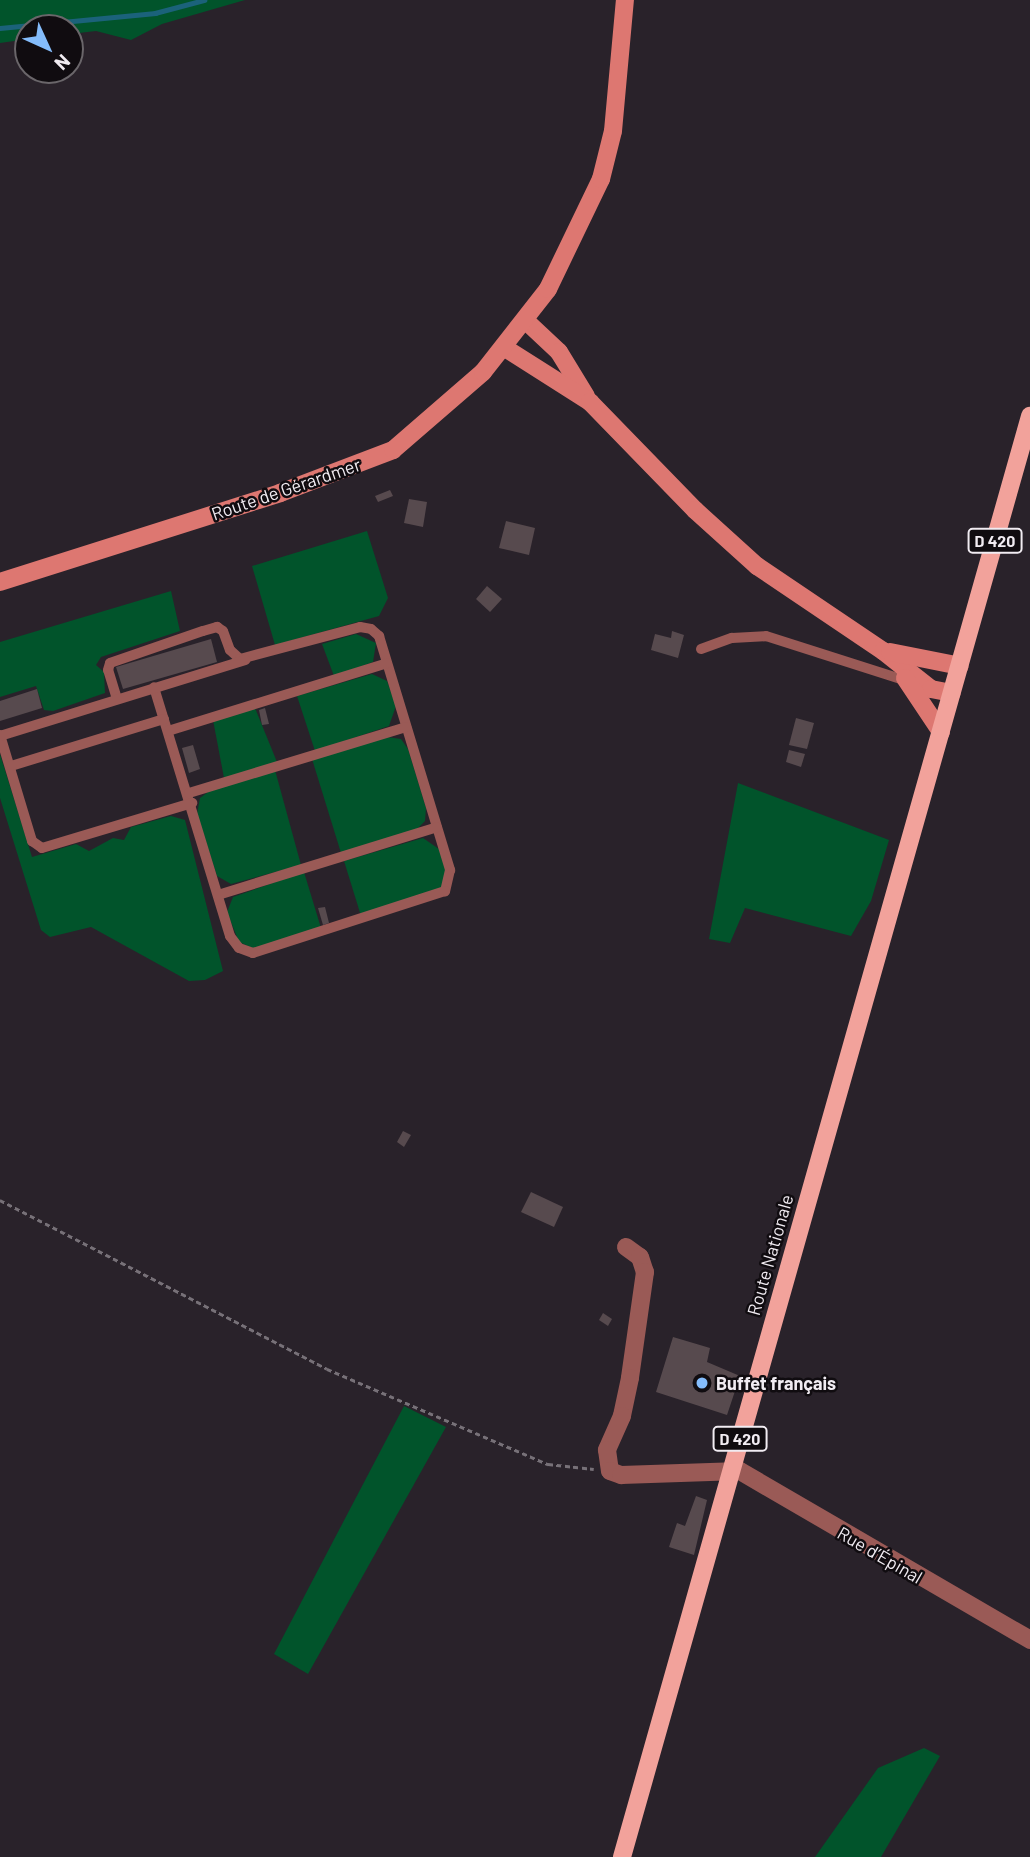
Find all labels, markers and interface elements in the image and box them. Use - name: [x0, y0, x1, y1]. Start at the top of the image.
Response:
- north arrow: [14, 14, 84, 84]
- text: N: [50, 50, 75, 75]
- street label: Route de Gérardmer: [209, 453, 363, 525]
- road number: D 420: [967, 528, 1023, 554]
- street label: Route Nationale: [742, 1192, 798, 1318]
- place label: Buffet français: [716, 1372, 836, 1394]
- marker: Buffet français: [694, 1375, 710, 1391]
- road number: D 420: [712, 1427, 768, 1452]
- street label: Rue d’Épinal: [834, 1522, 926, 1588]

